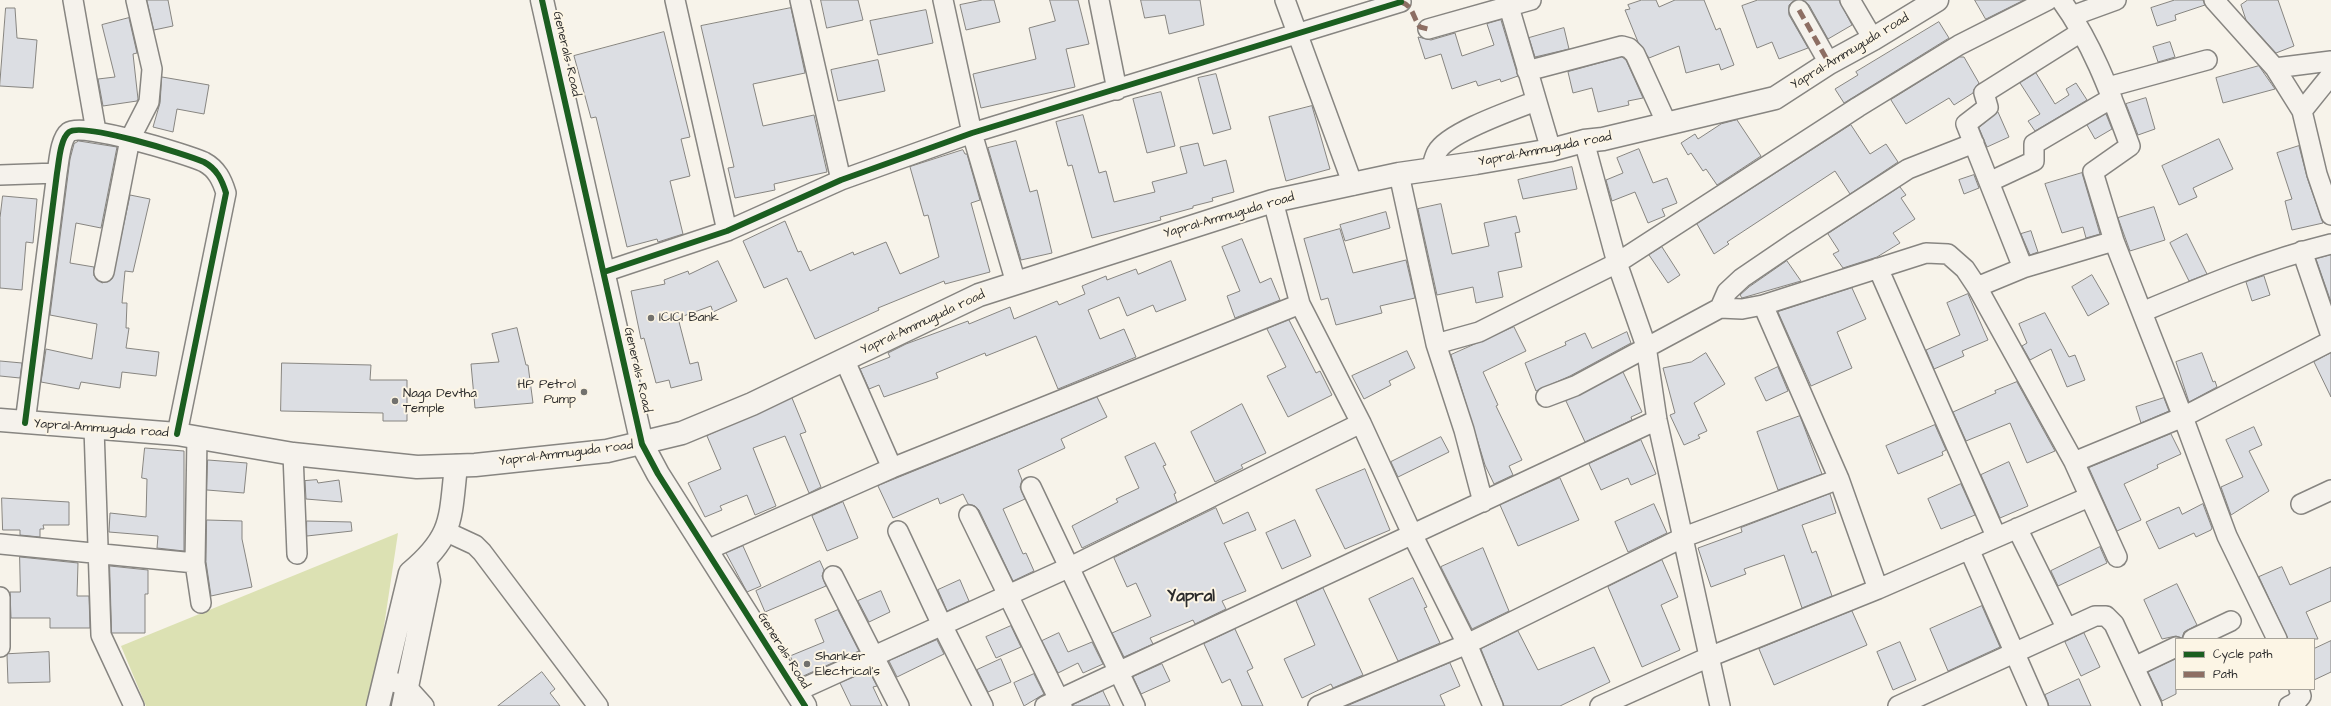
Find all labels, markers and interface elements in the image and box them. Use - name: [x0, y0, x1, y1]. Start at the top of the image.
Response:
- street label: Generals Road: [549, 10, 583, 98]
- street label: Yapral-Ammuguda road: [1788, 10, 1912, 94]
- street label: Yapral-Ammuguda road: [1477, 129, 1613, 171]
- street label: Yapral-Ammuguda road: [1162, 190, 1296, 242]
- street label: Yapral-Ammuguda road: [858, 287, 988, 359]
- place label: ICICI Bank: [659, 310, 719, 326]
- marker: ICICI Bank: [646, 313, 656, 323]
- street label: Generals Road: [620, 326, 654, 414]
- place label: HP Petrol Pump: [518, 377, 576, 408]
- place label: Naga Devtha Temple: [403, 386, 477, 417]
- marker: HP Petrol Pump: [579, 387, 589, 397]
- marker: Naga Devtha Temple: [390, 396, 400, 406]
- street label: Yapral-Ammuguda road: [33, 416, 169, 442]
- street label: Yapral-Ammuguda road: [498, 438, 634, 470]
- district label: Yapral: [1167, 587, 1215, 607]
- street label: Generals Road: [753, 610, 813, 692]
- legend: [2175, 638, 2315, 690]
- text: Cycle path: [2213, 646, 2272, 663]
- place label: Shanker Electrical's: [815, 649, 880, 680]
- marker: Shanker Electrical's: [802, 659, 812, 669]
- text: Path: [2213, 666, 2238, 683]

